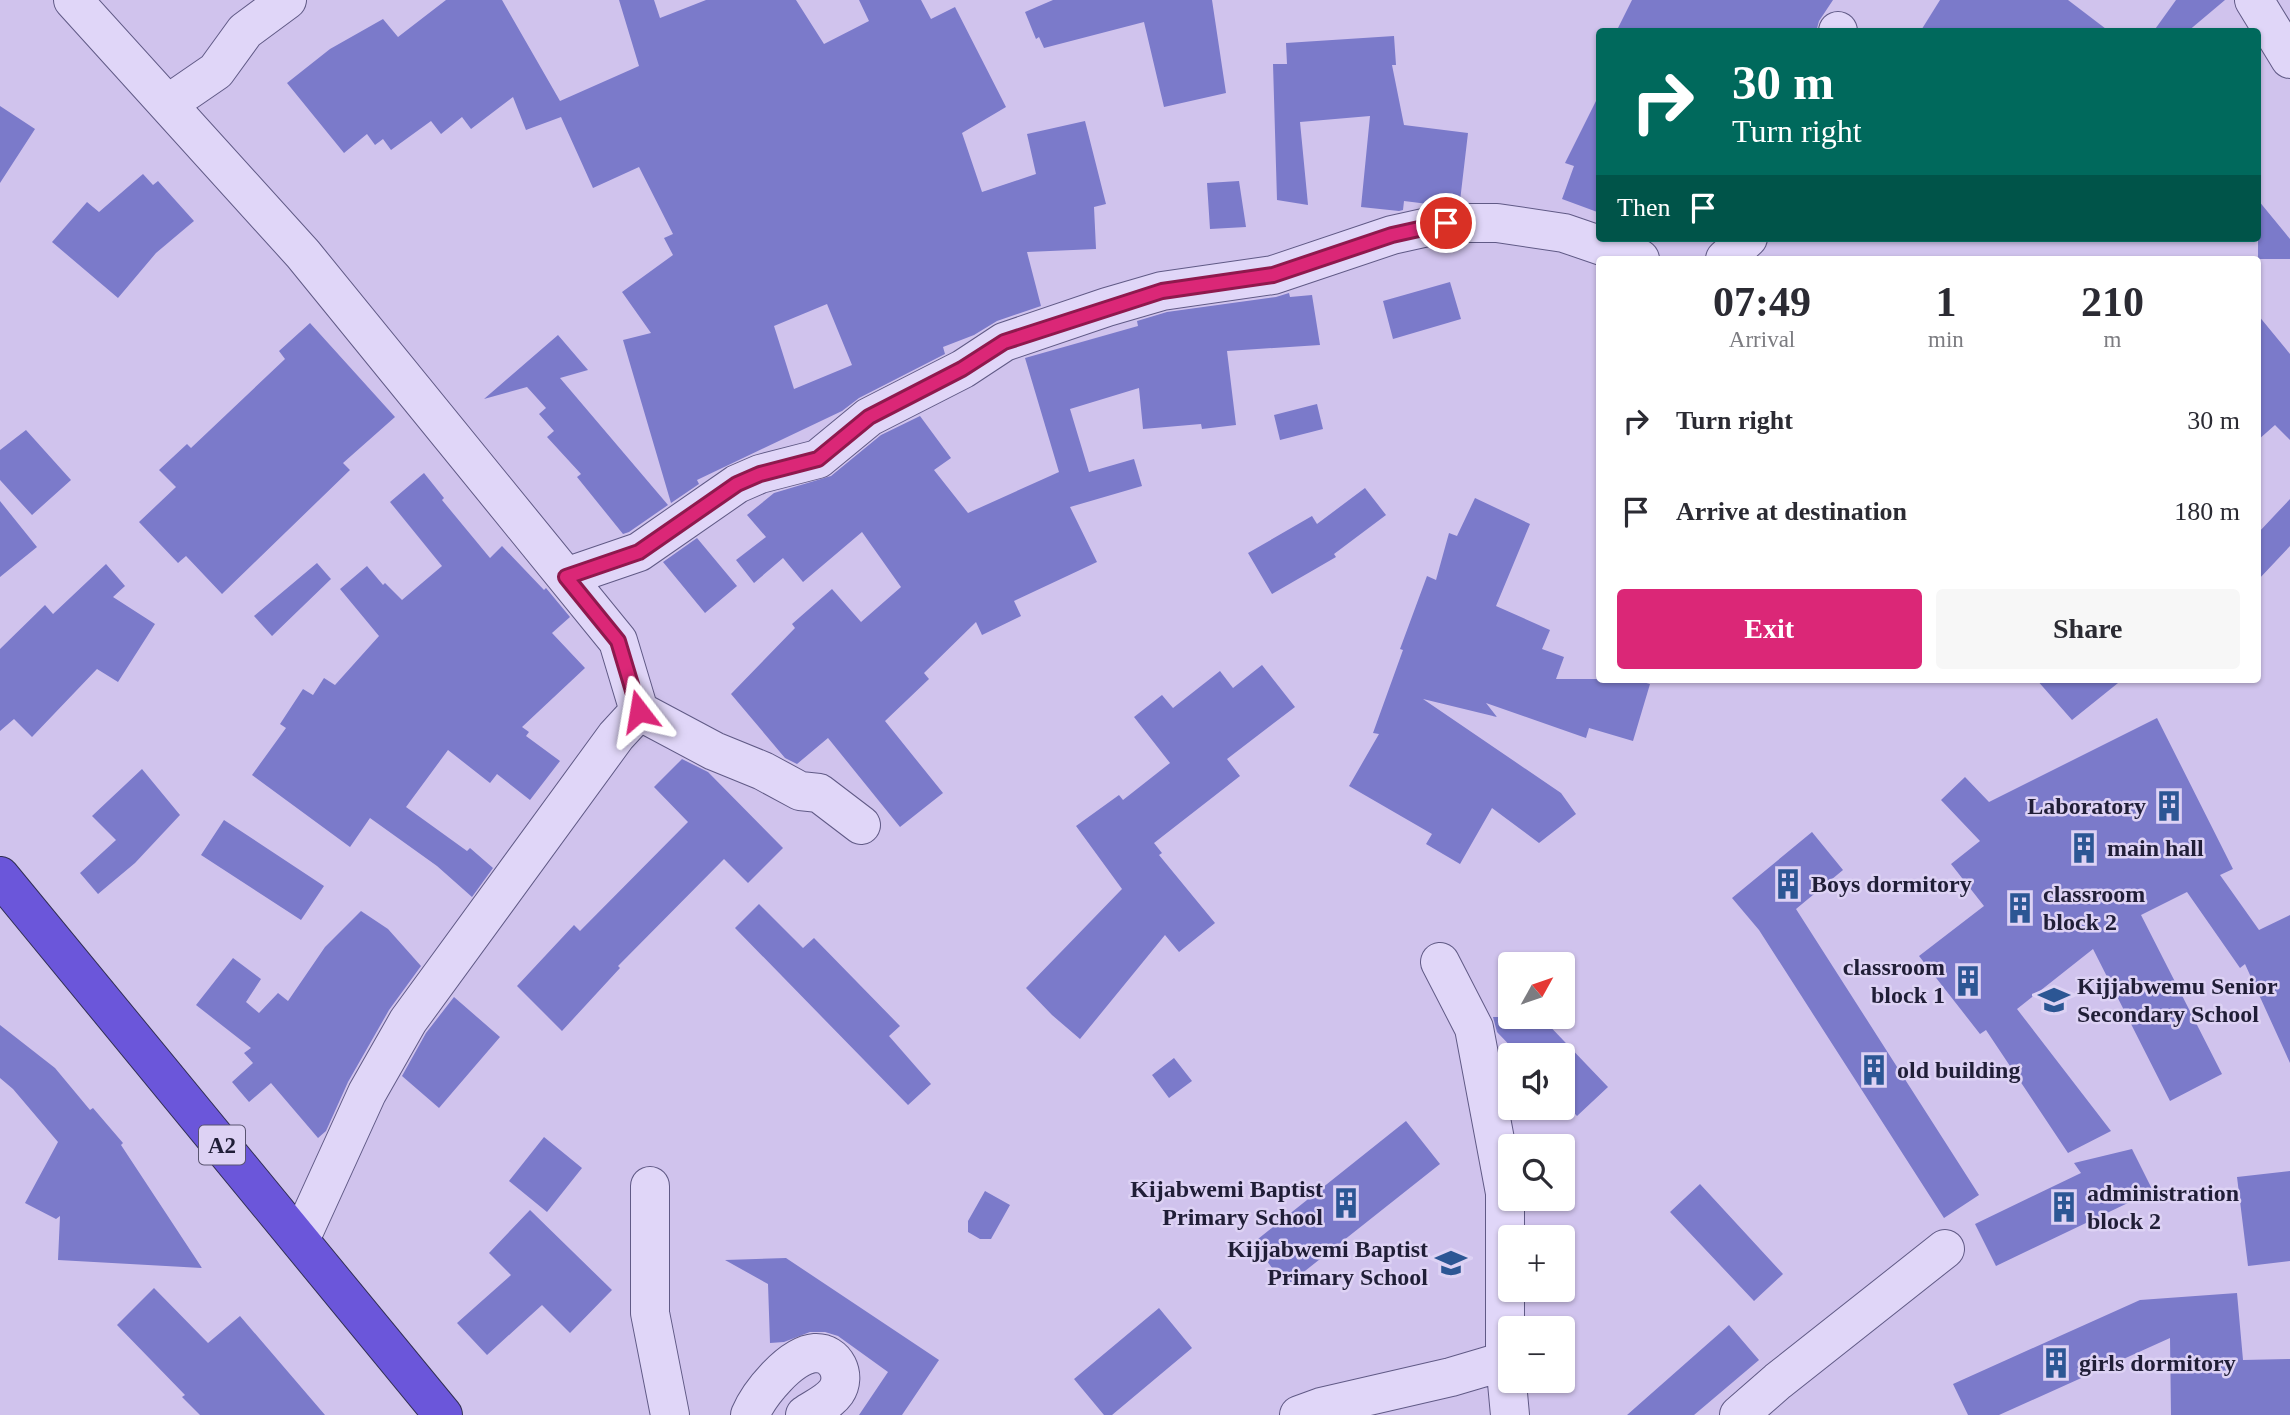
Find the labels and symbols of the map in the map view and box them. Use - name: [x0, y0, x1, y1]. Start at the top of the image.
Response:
- pin: [1416, 193, 1476, 253]
- position arrow: [602, 674, 676, 748]
- building icon: Laboratory: [2152, 789, 2186, 823]
- place label: Laboratory: [2027, 793, 2146, 819]
- building icon: main hall: [2067, 831, 2101, 865]
- place label: main hall: [2107, 835, 2204, 861]
- building icon: Boys dormitory: [1771, 867, 1805, 901]
- place label: Boys dormitory: [1811, 871, 1972, 897]
- place label: classroom block 2: [2043, 881, 2145, 935]
- building icon: classroom block 2: [2003, 891, 2037, 925]
- north arrow: [1498, 952, 1575, 1029]
- place label: classroom block 1: [1843, 954, 1945, 1008]
- building icon: classroom block 1: [1951, 964, 1985, 998]
- place label: Kijjabwemu Senior Secondary School: [2077, 973, 2278, 1027]
- school or university icon: Kijjabwemu Senior Secondary School: [2037, 983, 2071, 1017]
- building icon: old building: [1857, 1053, 1891, 1087]
- place label: old building: [1897, 1057, 2020, 1083]
- road number: A2: [199, 1126, 245, 1164]
- place label: Kijabwemi Baptist Primary School: [1130, 1176, 1323, 1230]
- place label: administration block 2: [2087, 1180, 2239, 1234]
- building icon: Kijabwemi Baptist Primary School: [1329, 1186, 1363, 1220]
- building icon: administration block 2: [2047, 1190, 2081, 1224]
- place label: Kijjabwemi Baptist Primary School: [1227, 1236, 1428, 1290]
- school or university icon: Kijjabwemi Baptist Primary School: [1434, 1246, 1468, 1280]
- building icon: girls dormitory: [2039, 1346, 2073, 1380]
- place label: girls dormitory: [2079, 1350, 2236, 1376]

